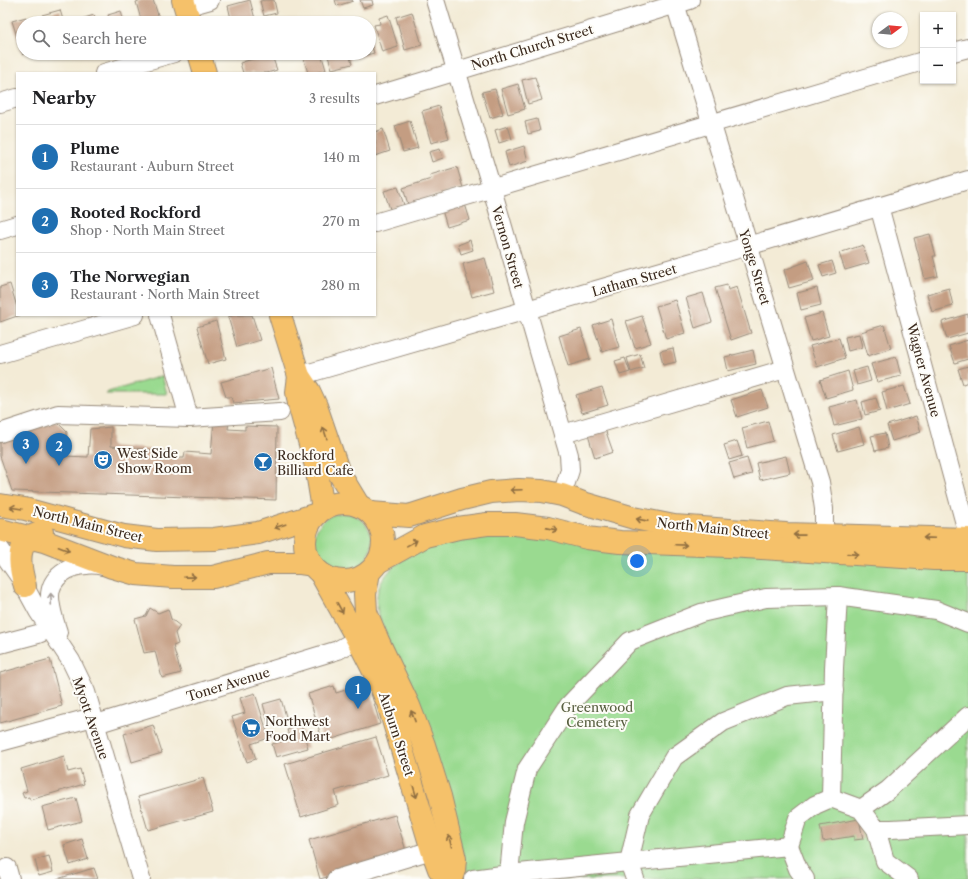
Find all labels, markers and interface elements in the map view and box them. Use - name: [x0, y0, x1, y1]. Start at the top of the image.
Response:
- north arrow: [872, 12, 908, 48]
- map controls: [920, 12, 956, 84]
- button: +: [920, 12, 956, 48]
- search box: [16, 16, 376, 60]
- street label: North Church Street: [469, 21, 595, 73]
- icon: search: [30, 27, 52, 49]
- text: Search here: [62, 29, 147, 48]
- button: −: [920, 48, 956, 84]
- text: Nearby: [32, 88, 96, 108]
- text: 3 results: [309, 90, 360, 106]
- text: Plume: [70, 139, 119, 158]
- text: 1: [42, 149, 48, 165]
- text: 140 m: [323, 149, 360, 165]
- text: Restaurant · Auburn Street: [70, 158, 234, 174]
- text: Rooted Rockford: [70, 203, 201, 222]
- street label: Vernon Street: [488, 203, 528, 291]
- text: 2: [41, 213, 49, 229]
- text: 270 m: [322, 213, 360, 229]
- text: Shop · North Main Street: [70, 222, 225, 238]
- street label: Yonge Street: [736, 226, 774, 307]
- street label: Latham Street: [590, 260, 679, 300]
- text: The Norwegian: [70, 267, 190, 286]
- text: 3: [41, 277, 49, 293]
- text: 280 m: [321, 277, 360, 293]
- text: Restaurant · North Main Street: [70, 286, 260, 302]
- street label: Wagner Avenue: [904, 320, 944, 419]
- one-way arrow: [321, 427, 328, 440]
- pin: 3: [13, 431, 39, 464]
- pin: 2: [46, 433, 72, 466]
- place label: West Side Show Room: [116, 445, 192, 476]
- place label: Rockford Billiard Cafe: [277, 447, 354, 478]
- theatre icon: West Side Show Room: [92, 449, 114, 471]
- bar icon: Rockford Billiard Cafe: [252, 451, 274, 473]
- one-way arrow: [510, 486, 523, 494]
- street label: North Main Street: [32, 503, 145, 545]
- one-way arrow: [10, 504, 23, 512]
- street label: North Main Street: [656, 514, 770, 542]
- one-way arrow: [636, 515, 649, 523]
- one-way arrow: [274, 523, 287, 530]
- one-way arrow: [545, 526, 558, 534]
- one-way arrow: [793, 531, 806, 539]
- one-way arrow: [923, 535, 936, 542]
- one-way arrow: [405, 539, 417, 546]
- one-way arrow: [674, 541, 687, 549]
- one-way arrow: [58, 545, 70, 553]
- one-way arrow: [846, 550, 859, 558]
- your location: [627, 551, 647, 571]
- one-way arrow: [183, 573, 196, 581]
- one-way arrow: [47, 593, 54, 606]
- one-way arrow: [336, 602, 344, 614]
- street label: Toner Avenue: [184, 664, 272, 704]
- street label: Myott Avenue: [69, 675, 113, 761]
- pin: 1: [345, 676, 371, 709]
- street label: Auburn Street: [376, 689, 418, 778]
- park label: Greenwood Cemetery: [561, 699, 633, 730]
- one-way arrow: [409, 711, 417, 723]
- place label: Northwest Food Mart: [265, 713, 331, 744]
- supermarket icon: Northwest Food Mart: [240, 717, 262, 739]
- one-way arrow: [412, 785, 419, 798]
- one-way arrow: [446, 835, 454, 848]

